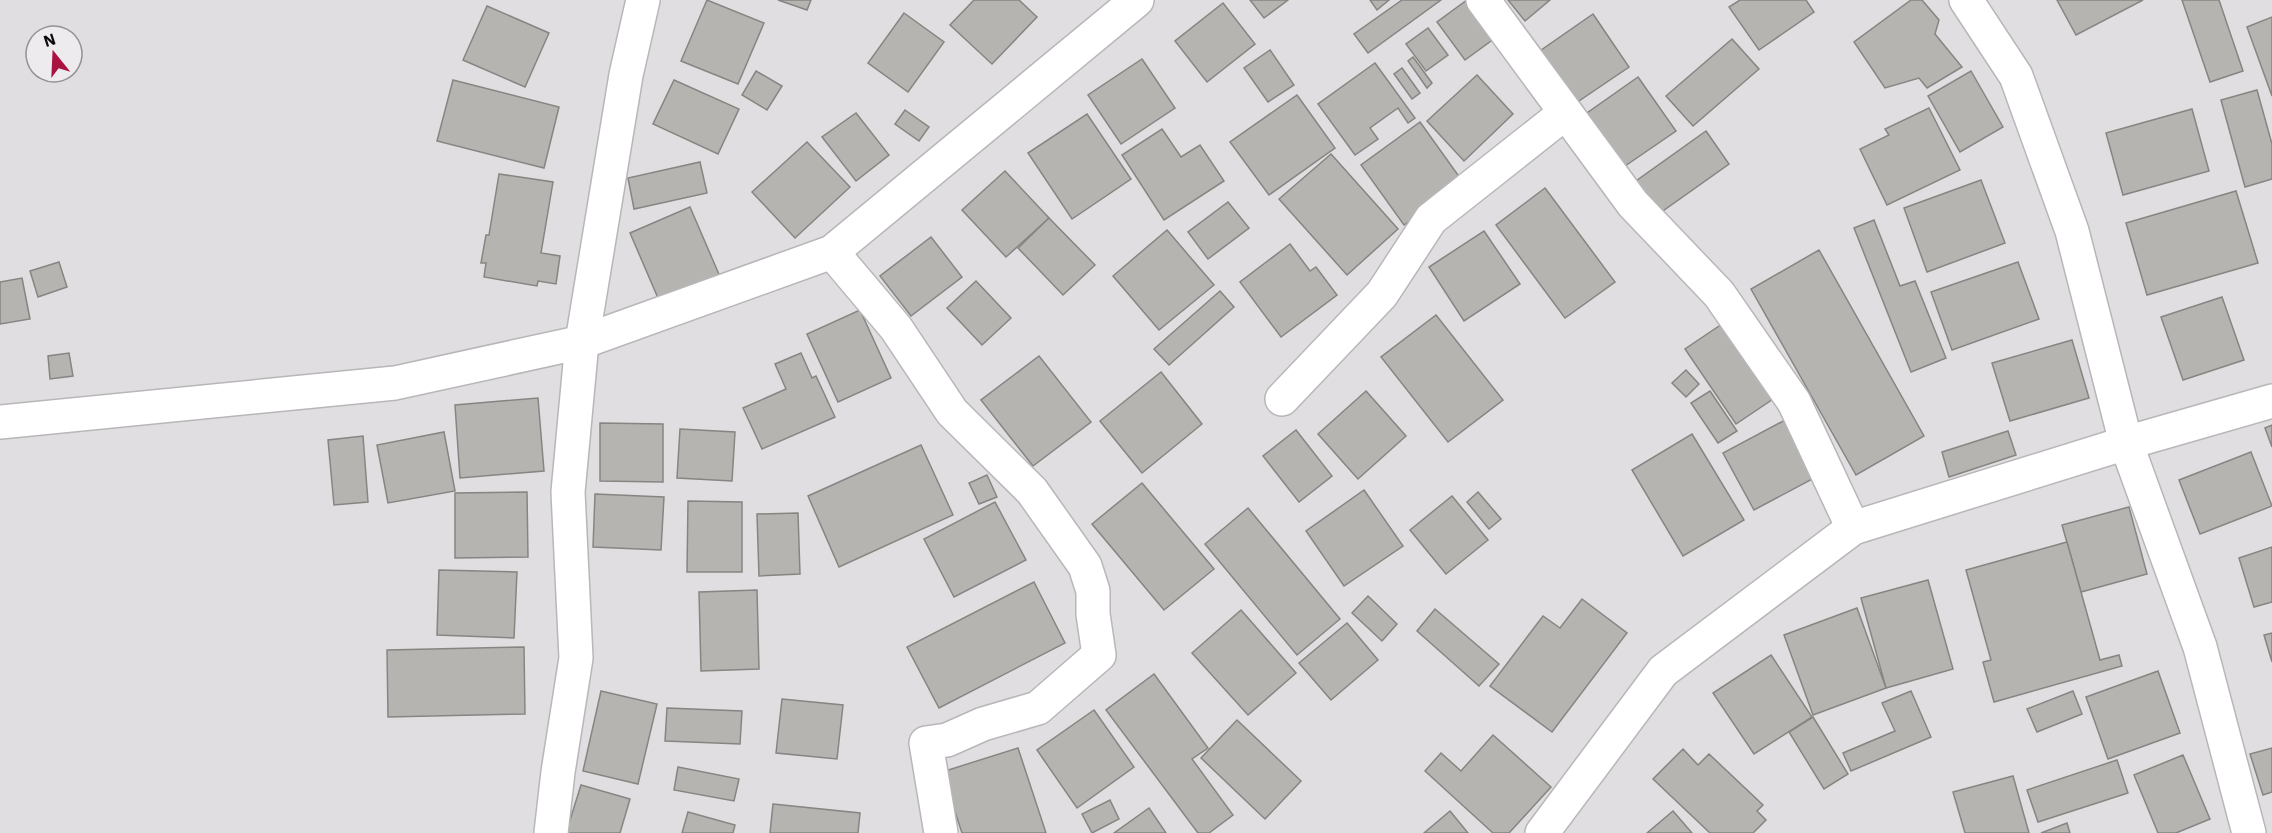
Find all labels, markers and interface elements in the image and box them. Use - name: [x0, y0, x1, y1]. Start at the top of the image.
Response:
- north arrow: [24, 24, 84, 84]
- text: N: [41, 28, 58, 51]

